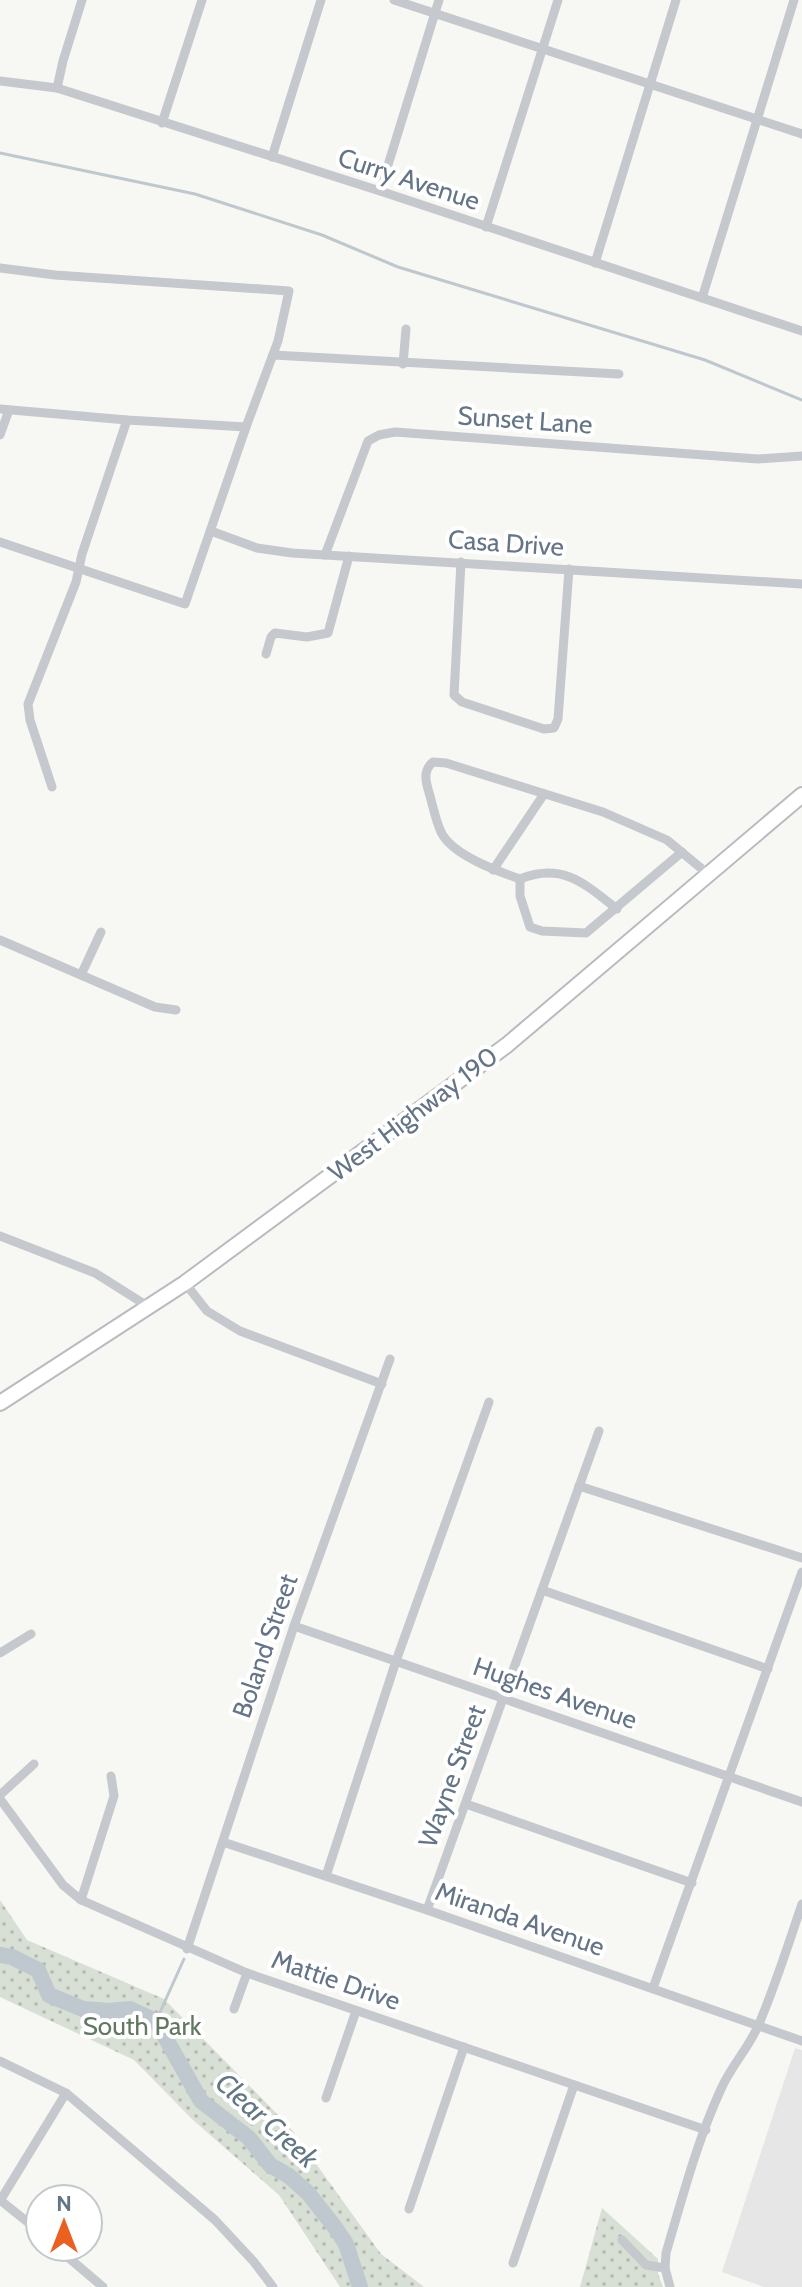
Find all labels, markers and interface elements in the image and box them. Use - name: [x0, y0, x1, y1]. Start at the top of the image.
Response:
- street label: Curry Avenue: [334, 141, 484, 217]
- street label: Sunset Lane: [456, 399, 594, 441]
- street label: Casa Drive: [447, 523, 565, 563]
- street label: West Highway 190: [322, 1040, 504, 1188]
- street label: Boland Street: [225, 1570, 305, 1722]
- street label: Hughes Avenue: [469, 1650, 641, 1736]
- street label: Wayne Street: [411, 1700, 493, 1852]
- street label: Miranda Avenue: [431, 1875, 609, 1963]
- street label: Mattie Drive: [268, 1943, 404, 2017]
- park label: South Park: [83, 2010, 202, 2042]
- water label: Clear Creek: [209, 2065, 326, 2176]
- north arrow: [24, 2183, 104, 2263]
- text: N: [56, 2190, 72, 2217]

